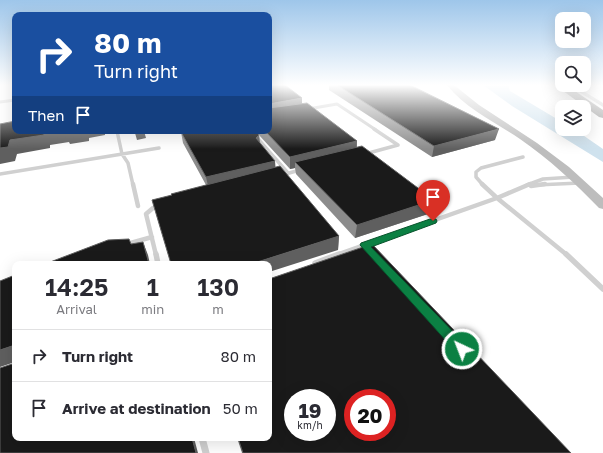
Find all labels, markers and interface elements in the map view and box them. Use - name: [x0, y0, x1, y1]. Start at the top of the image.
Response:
- map controls: [555, 12, 591, 136]
- button: sound: [555, 12, 591, 48]
- text: 80 m: [94, 26, 162, 59]
- icon: right: [28, 28, 80, 80]
- button: search: [555, 56, 591, 92]
- text: Turn right: [94, 60, 178, 82]
- button: layers: [555, 100, 591, 136]
- icon: arrive: [72, 104, 94, 126]
- text: Then: [28, 106, 64, 124]
- pin: [416, 180, 450, 221]
- icon: arrive: [422, 186, 444, 208]
- text: 14:25: [45, 272, 108, 301]
- text: 1: [147, 272, 159, 301]
- text: 130: [197, 272, 239, 301]
- text: Arrival: [56, 301, 97, 317]
- text: min: [141, 301, 164, 317]
- text: m: [212, 301, 224, 317]
- position arrow: [441, 328, 483, 370]
- icon: right: [28, 345, 50, 367]
- text: Turn right: [62, 347, 133, 365]
- text: 80 m: [221, 347, 256, 365]
- speed limit sign: 20: [344, 389, 396, 441]
- icon: arrive: [28, 397, 50, 419]
- text: 19: [298, 398, 321, 422]
- text: Arrive at destination: [62, 399, 211, 417]
- text: 50 m: [223, 399, 258, 417]
- text: km/h: [297, 419, 323, 431]

